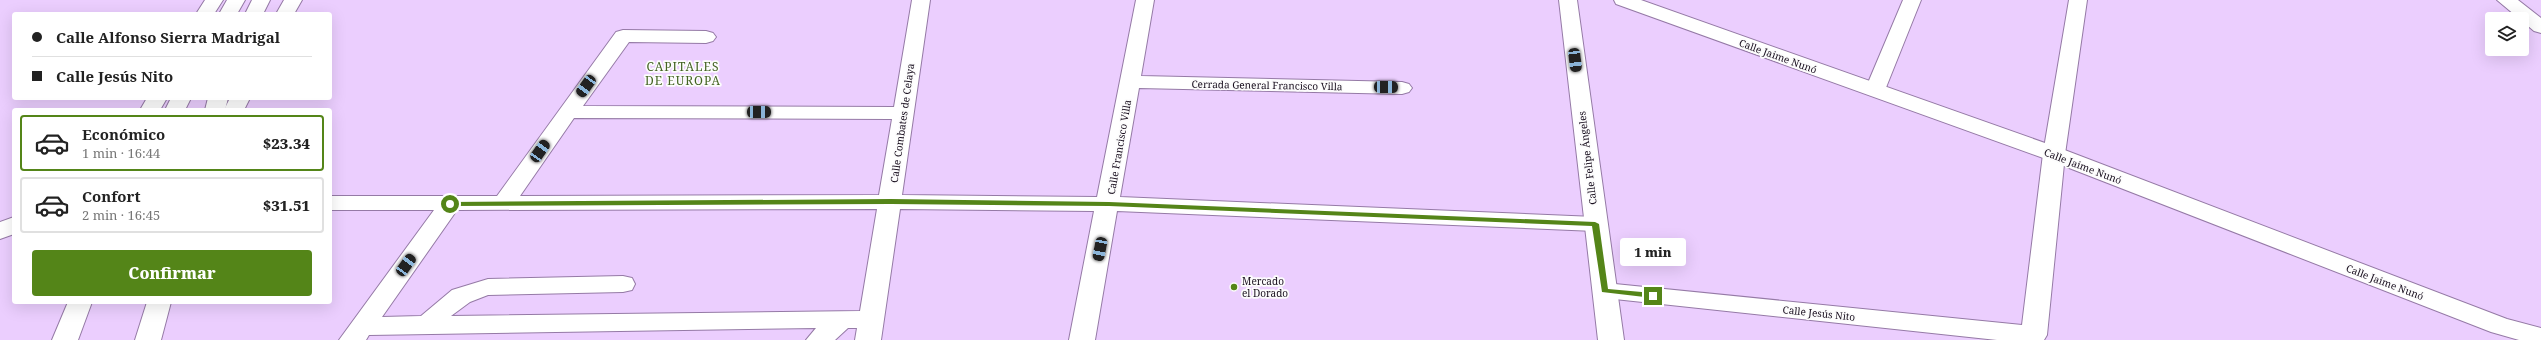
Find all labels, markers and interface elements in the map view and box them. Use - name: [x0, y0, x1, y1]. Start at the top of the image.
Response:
- map controls: [2485, 12, 2529, 56]
- button: layers: [2485, 12, 2529, 56]
- text: Calle Alfonso Sierra Madrigal: [56, 27, 280, 47]
- street label: Calle Jaime Nunó: [1737, 35, 1819, 77]
- car: [1568, 47, 1582, 73]
- district label: CAPITALES DE EUROPA: [645, 58, 721, 89]
- street label: Calle Combates de Celaya: [887, 62, 917, 184]
- text: Calle Jesús Nito: [56, 66, 173, 86]
- car: [574, 73, 598, 99]
- street label: Cerrada General Francisco Villa: [1191, 77, 1343, 93]
- car: [1374, 81, 1398, 93]
- street label: Calle Francisco Villa: [1104, 98, 1134, 196]
- car: [747, 106, 771, 118]
- street label: Calle Felipe Ángeles: [1574, 110, 1600, 206]
- text: Económico: [82, 124, 165, 144]
- icon: car: [34, 125, 70, 161]
- text: $23.34: [263, 133, 310, 153]
- car: [528, 138, 552, 164]
- text: 1 min · 16:44: [82, 144, 160, 162]
- street label: Calle Jaime Nunó: [2042, 145, 2124, 187]
- text: Confort: [82, 186, 141, 206]
- icon: car: [34, 187, 70, 223]
- text: $31.51: [263, 195, 310, 215]
- route start: [441, 195, 459, 213]
- text: 2 min · 16:45: [82, 206, 160, 224]
- car: [1092, 236, 1108, 262]
- callout: 1 min: [1620, 238, 1686, 266]
- text: 1 min: [1634, 243, 1672, 261]
- button: Confirmar: [32, 250, 312, 296]
- car: [394, 252, 418, 278]
- street label: Calle Jaime Nunó: [2344, 261, 2426, 303]
- place label: Mercado el Dorado: [1242, 274, 1288, 300]
- marker: Mercado el Dorado: [1229, 282, 1239, 292]
- route end: [1644, 287, 1662, 305]
- street label: Calle Jesús Nito: [1782, 302, 1856, 324]

